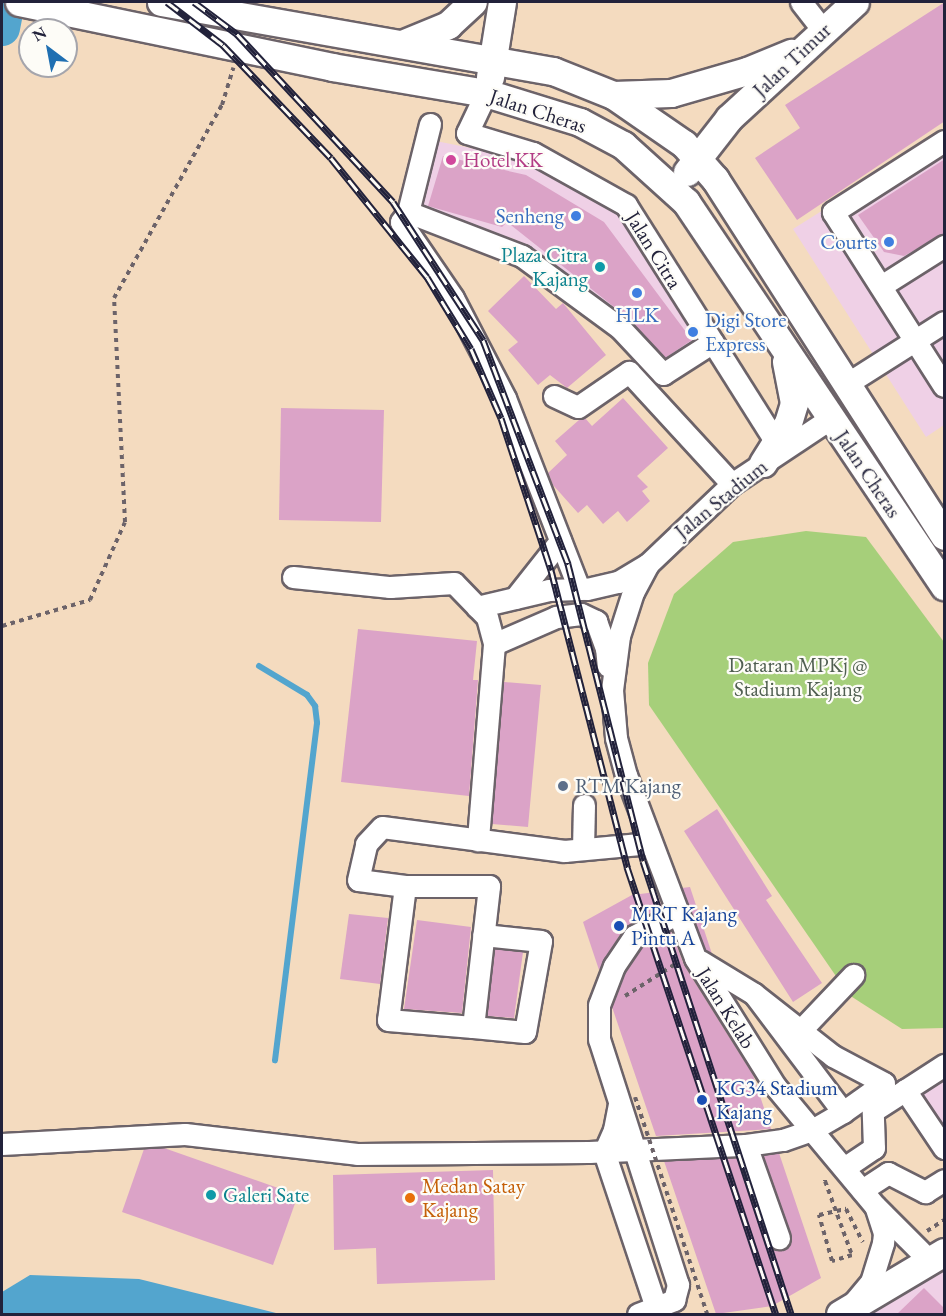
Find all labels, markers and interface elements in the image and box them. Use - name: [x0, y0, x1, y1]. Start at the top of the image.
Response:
- street label: Jalan Timur: [748, 17, 836, 103]
- north arrow: [18, 18, 78, 78]
- text: N: [28, 22, 50, 46]
- street label: Jalan Cheras: [486, 84, 590, 138]
- place label: Hotel KK: [463, 147, 543, 173]
- marker: Hotel KK: [444, 153, 458, 167]
- place label: Senheng: [496, 203, 564, 229]
- street label: Jalan Citra: [620, 207, 688, 293]
- marker: Senheng: [569, 209, 583, 223]
- place label: Courts: [820, 229, 877, 255]
- marker: Courts: [882, 235, 896, 249]
- place label: Plaza Citra Kajang: [501, 242, 588, 292]
- marker: Plaza Citra Kajang: [593, 260, 607, 274]
- marker: HLK: [630, 286, 644, 300]
- place label: HLK: [615, 302, 659, 328]
- place label: Digi Store Express: [705, 307, 786, 357]
- marker: Digi Store Express: [686, 325, 700, 339]
- street label: Jalan Cheras: [830, 425, 906, 523]
- street label: Jalan Stadium: [669, 454, 773, 544]
- park label: Dataran MPKj @ Stadium Kajang: [728, 652, 868, 702]
- place label: RTM Kajang: [575, 773, 681, 799]
- marker: RTM Kajang: [556, 779, 570, 793]
- place label: MRT Kajang Pintu A: [631, 901, 737, 951]
- marker: MRT Kajang Pintu A: [612, 919, 626, 933]
- street label: Jalan Kelab: [691, 963, 761, 1053]
- place label: KG34 Stadium Kajang: [716, 1075, 838, 1125]
- marker: KG34 Stadium Kajang: [693, 1091, 711, 1109]
- place label: Medan Satay Kajang: [422, 1173, 525, 1223]
- place label: Galeri Sate: [223, 1182, 309, 1208]
- marker: Galeri Sate: [204, 1188, 218, 1202]
- marker: Medan Satay Kajang: [403, 1191, 417, 1205]

